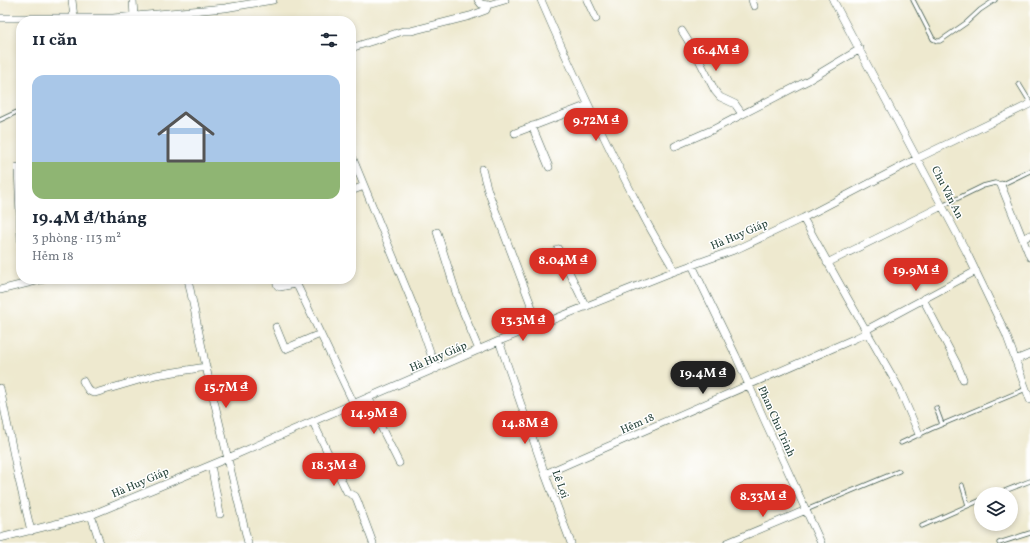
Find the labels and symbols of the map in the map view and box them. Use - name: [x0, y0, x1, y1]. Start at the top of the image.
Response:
- pin: 16.4M ₫: [679, 38, 753, 72]
- pin: 9.72M ₫: [559, 108, 633, 142]
- street label: Chu Văn An: [927, 164, 967, 222]
- street label: Hà Huy Giáp: [709, 217, 771, 254]
- pin: 8.04M ₫: [526, 248, 600, 282]
- pin: 19.9M ₫: [879, 258, 953, 292]
- pin: 13.3M ₫: [486, 308, 560, 342]
- street label: Hà Huy Giáp: [408, 339, 470, 376]
- pin: 19.4M ₫: [666, 361, 740, 395]
- pin: 15.7M ₫: [189, 375, 263, 409]
- street label: Phan Chu Trinh: [753, 384, 798, 460]
- pin: 14.9M ₫: [337, 401, 411, 435]
- street label: Hẻm 18: [618, 410, 657, 438]
- pin: 14.8M ₫: [488, 411, 562, 445]
- pin: 18.3M ₫: [297, 453, 371, 487]
- street label: Hà Huy Giáp: [110, 465, 172, 502]
- street label: Lê Lợi: [548, 468, 572, 501]
- pin: 8.33M ₫: [726, 484, 800, 518]

